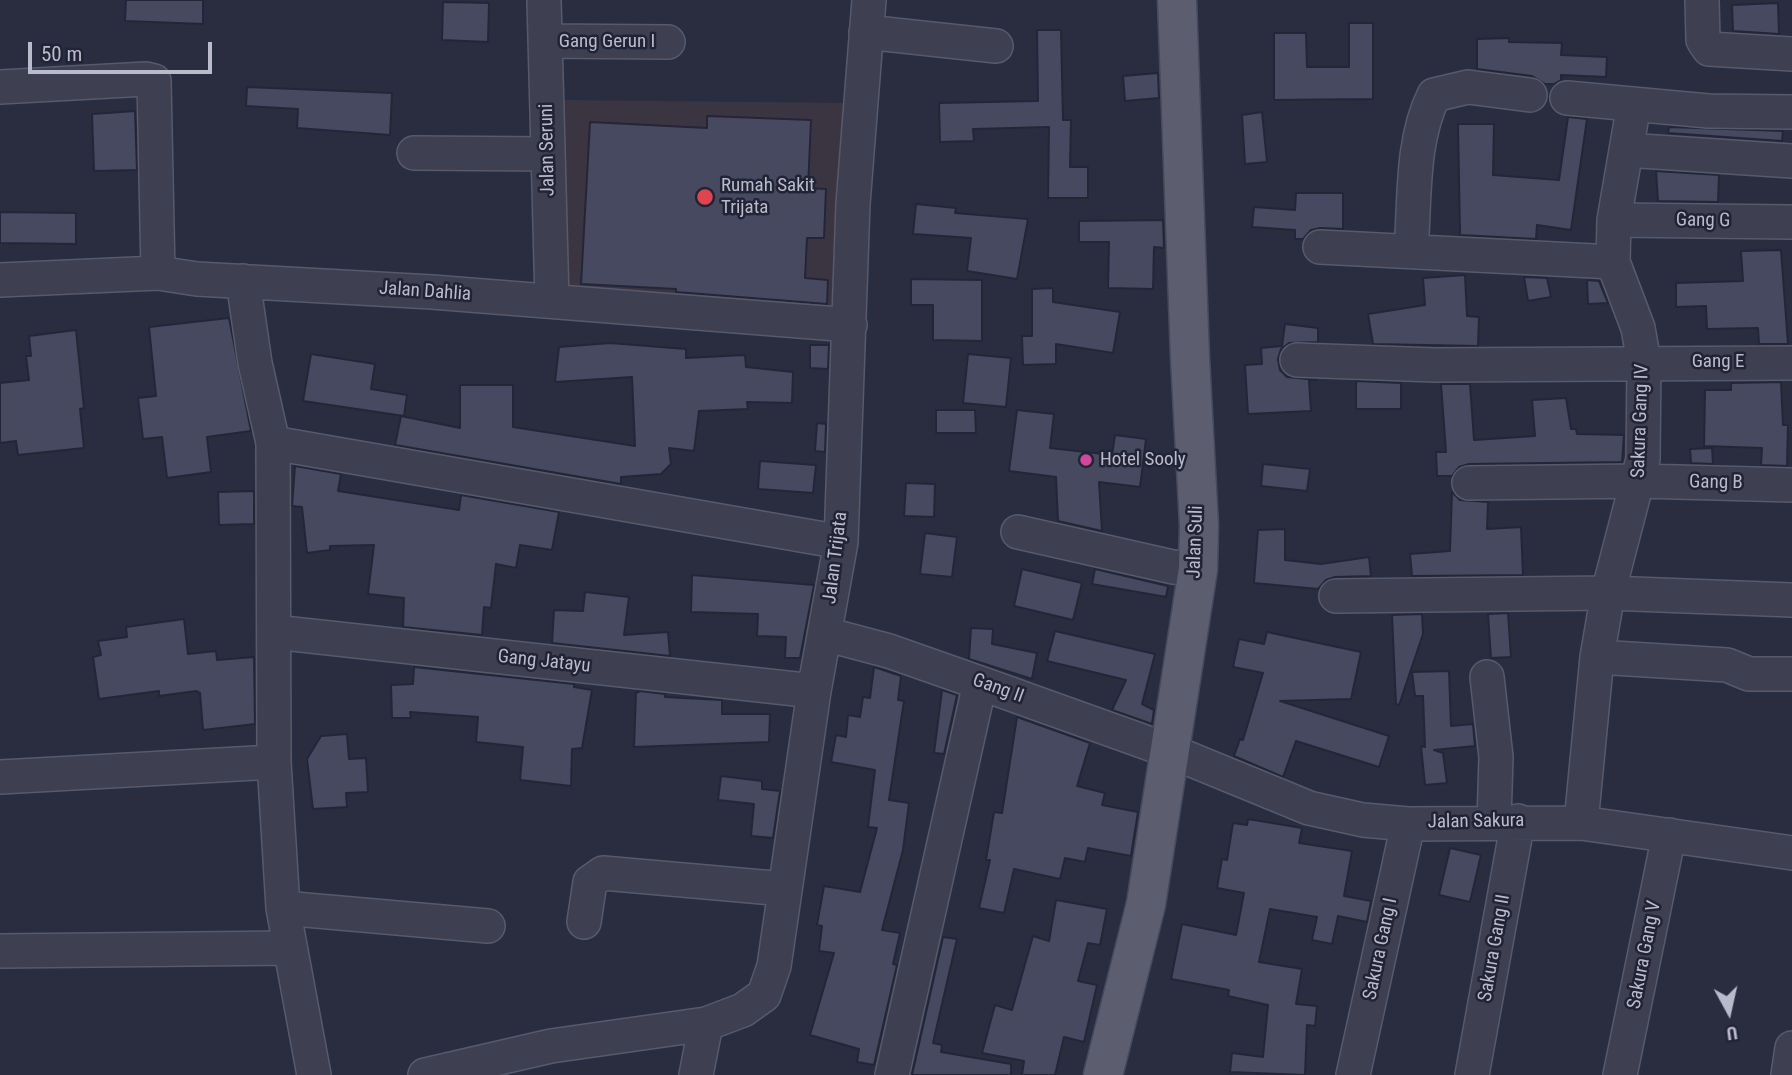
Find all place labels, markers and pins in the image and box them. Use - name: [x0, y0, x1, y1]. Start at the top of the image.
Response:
- place label: Rumah Sakit Trijata: [721, 175, 815, 219]
- marker: Rumah Sakit Trijata: [695, 187, 715, 207]
- place label: Hotel Sooly: [1100, 449, 1186, 471]
- marker: Hotel Sooly: [1078, 452, 1094, 468]

